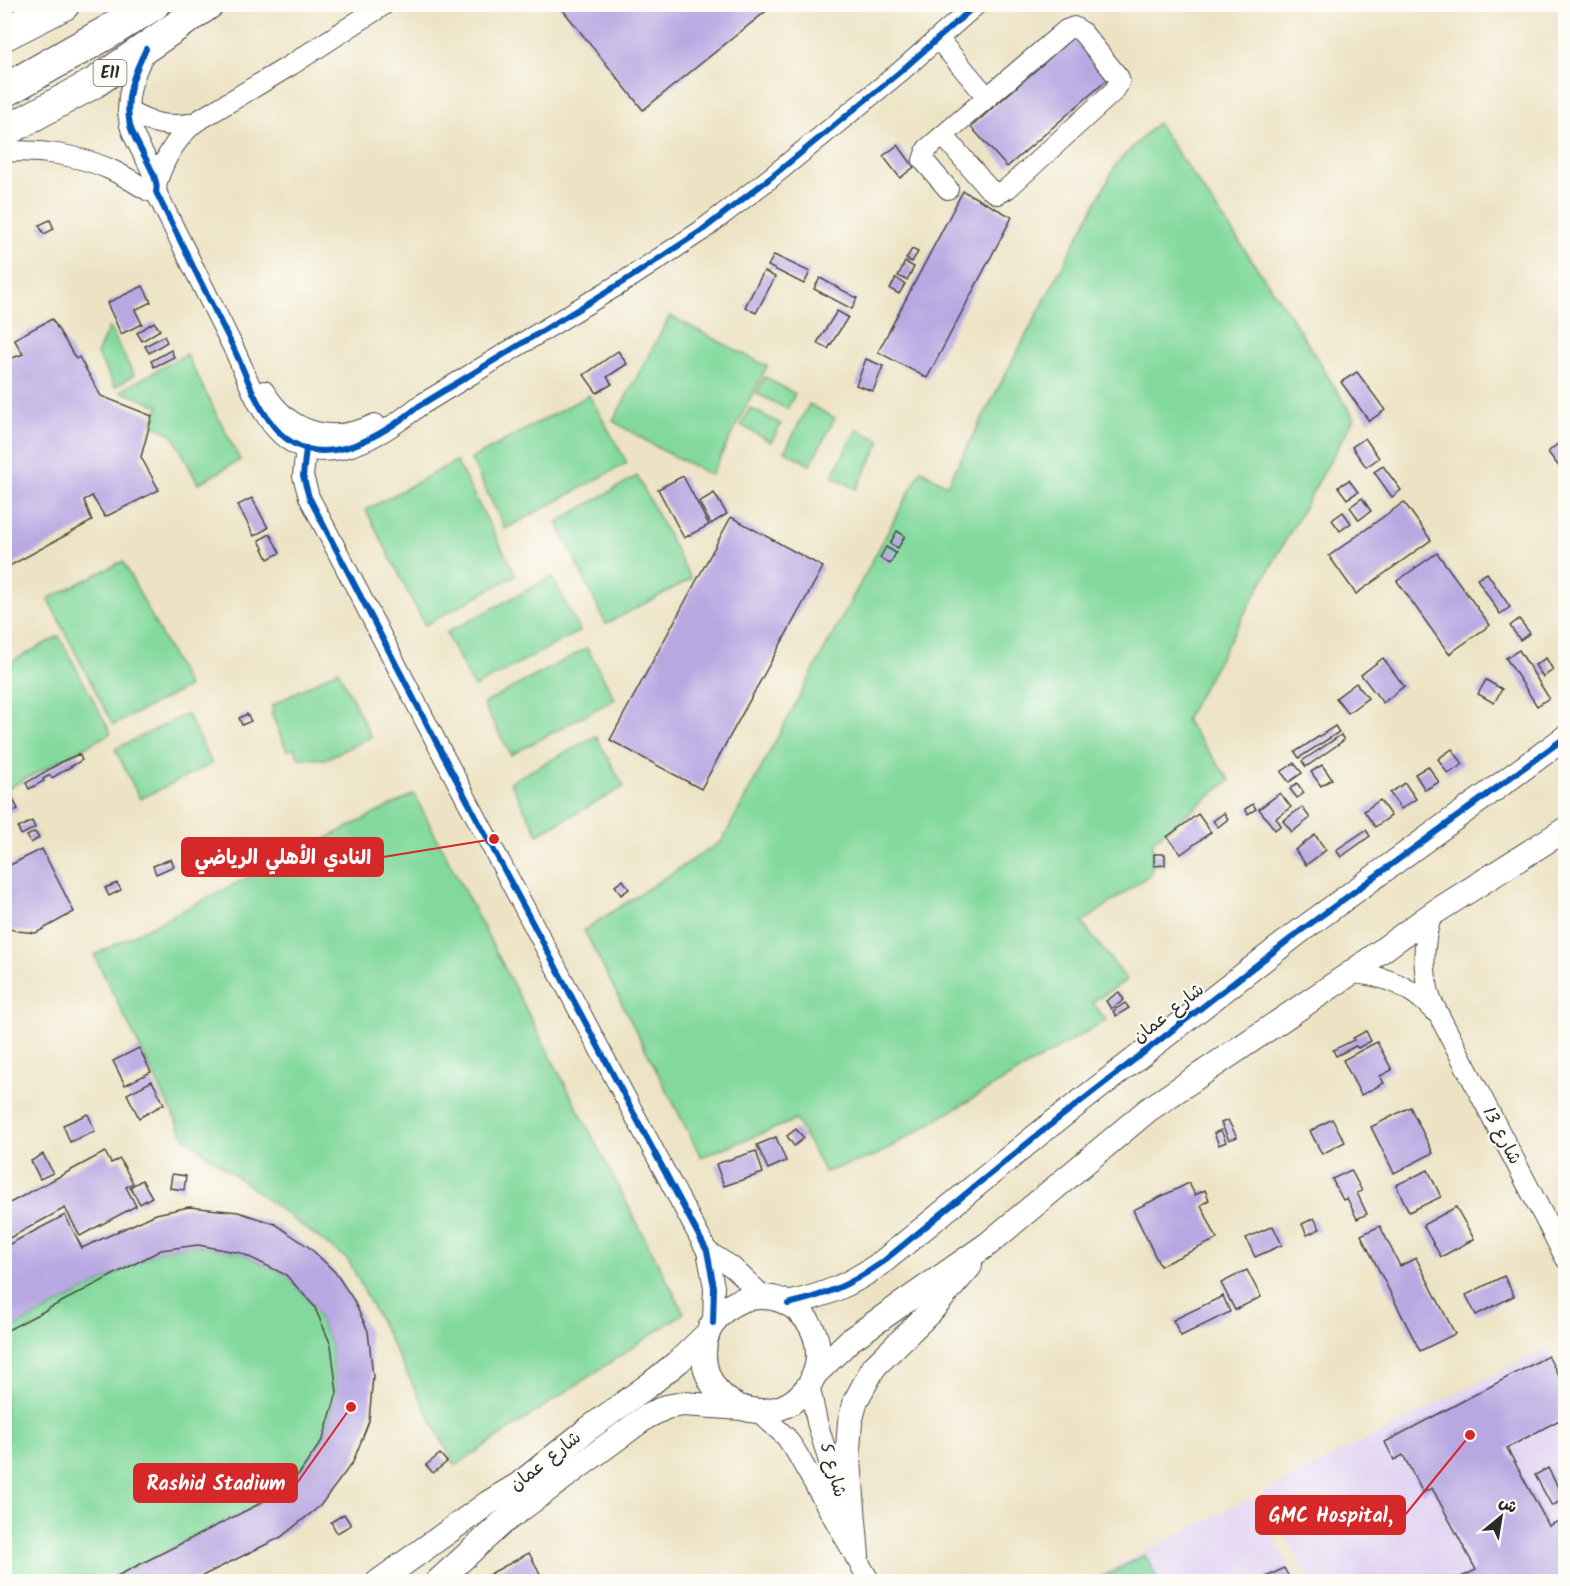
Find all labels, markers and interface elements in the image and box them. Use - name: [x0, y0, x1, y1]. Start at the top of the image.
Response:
- road number: E11: [94, 60, 126, 86]
- callout: النادي الأهلي الرياضي: [182, 838, 383, 876]
- text: النادي الأهلي الرياضي: [195, 843, 371, 875]
- street label: شارع عمان: [1127, 977, 1211, 1051]
- street label: شارع 13: [1474, 1102, 1528, 1170]
- street label: شارع عمان: [504, 1425, 588, 1499]
- street label: شارع 5: [810, 1439, 854, 1501]
- callout: Rashid Stadium: [134, 1464, 297, 1502]
- text: Rashid Stadium: [147, 1469, 285, 1501]
- north arrow: [1471, 1487, 1531, 1547]
- text: ش: [1494, 1490, 1522, 1521]
- callout: GMC Hospital,: [1256, 1496, 1405, 1534]
- text: GMC Hospital,: [1269, 1501, 1393, 1533]

